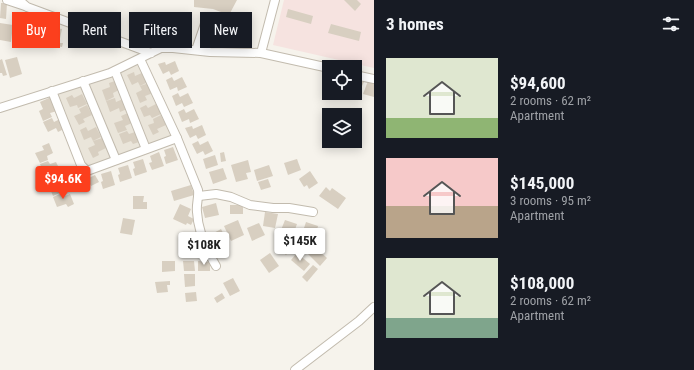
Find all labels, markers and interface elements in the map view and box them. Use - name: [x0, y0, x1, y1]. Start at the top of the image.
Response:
- chip: Buy: [12, 12, 60, 48]
- chip: Rent: [68, 12, 121, 48]
- chip: Filters: [129, 12, 192, 48]
- chip: New: [200, 12, 252, 48]
- icon: filters: [660, 13, 682, 35]
- text: 3 homes: [386, 14, 444, 34]
- map controls: [322, 60, 362, 148]
- button: locate: [322, 60, 362, 100]
- text: $94,600: [510, 73, 566, 93]
- icon: home: [418, 74, 466, 122]
- text: 2 rooms · 62 m²: [510, 93, 591, 108]
- button: layers: [322, 108, 362, 148]
- text: Apartment: [510, 108, 564, 123]
- pin: $94.6K: [30, 166, 96, 200]
- text: $94.6K: [44, 171, 82, 186]
- text: $145,000: [510, 173, 574, 193]
- icon: home: [418, 174, 466, 222]
- text: 3 rooms · 95 m²: [510, 193, 591, 208]
- text: Apartment: [510, 208, 564, 223]
- pin: $145K: [272, 228, 328, 262]
- pin: $108K: [176, 232, 232, 266]
- text: $145K: [283, 233, 317, 248]
- text: $108K: [187, 237, 221, 252]
- text: $108,000: [510, 273, 574, 293]
- icon: home: [418, 274, 466, 322]
- text: 2 rooms · 62 m²: [510, 293, 591, 308]
- text: Apartment: [510, 308, 564, 323]

